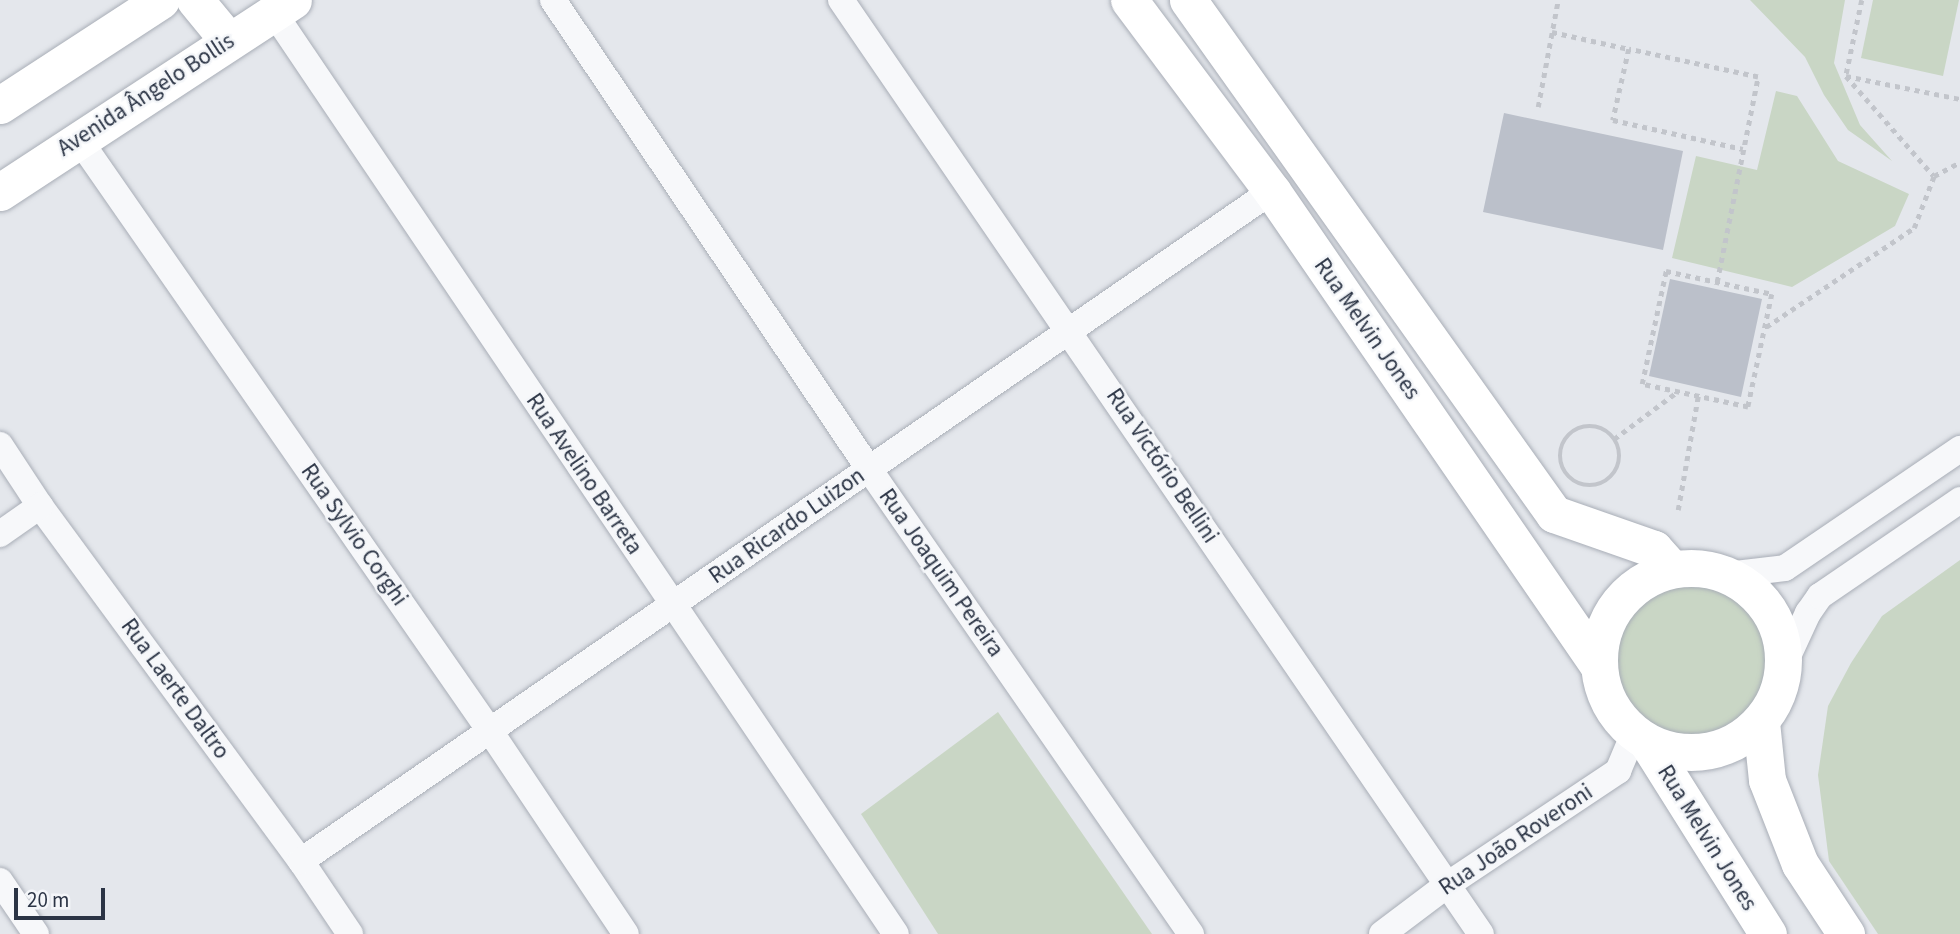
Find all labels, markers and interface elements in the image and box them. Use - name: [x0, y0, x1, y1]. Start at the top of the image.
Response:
- street label: Avenida Ângelo Bollis: [52, 28, 240, 162]
- street label: Rua Melvin Jones: [1308, 253, 1426, 405]
- street label: Rua Victório Bellini: [1100, 383, 1224, 549]
- street label: Rua Avelino Barreta: [520, 388, 648, 560]
- street label: Rua Sylvio Corghi: [295, 459, 413, 611]
- street label: Rua Ricardo Luizon: [704, 462, 870, 590]
- street label: Rua Joaquim Pereira: [873, 484, 1009, 662]
- street label: Rua Laerte Daltro: [115, 613, 235, 765]
- street label: Rua Melvin Jones: [1651, 760, 1763, 916]
- street label: Rua João Roveroni: [1434, 778, 1598, 902]
- scale bar: [18, 874, 108, 918]
- text: 20 m: [27, 885, 69, 915]

